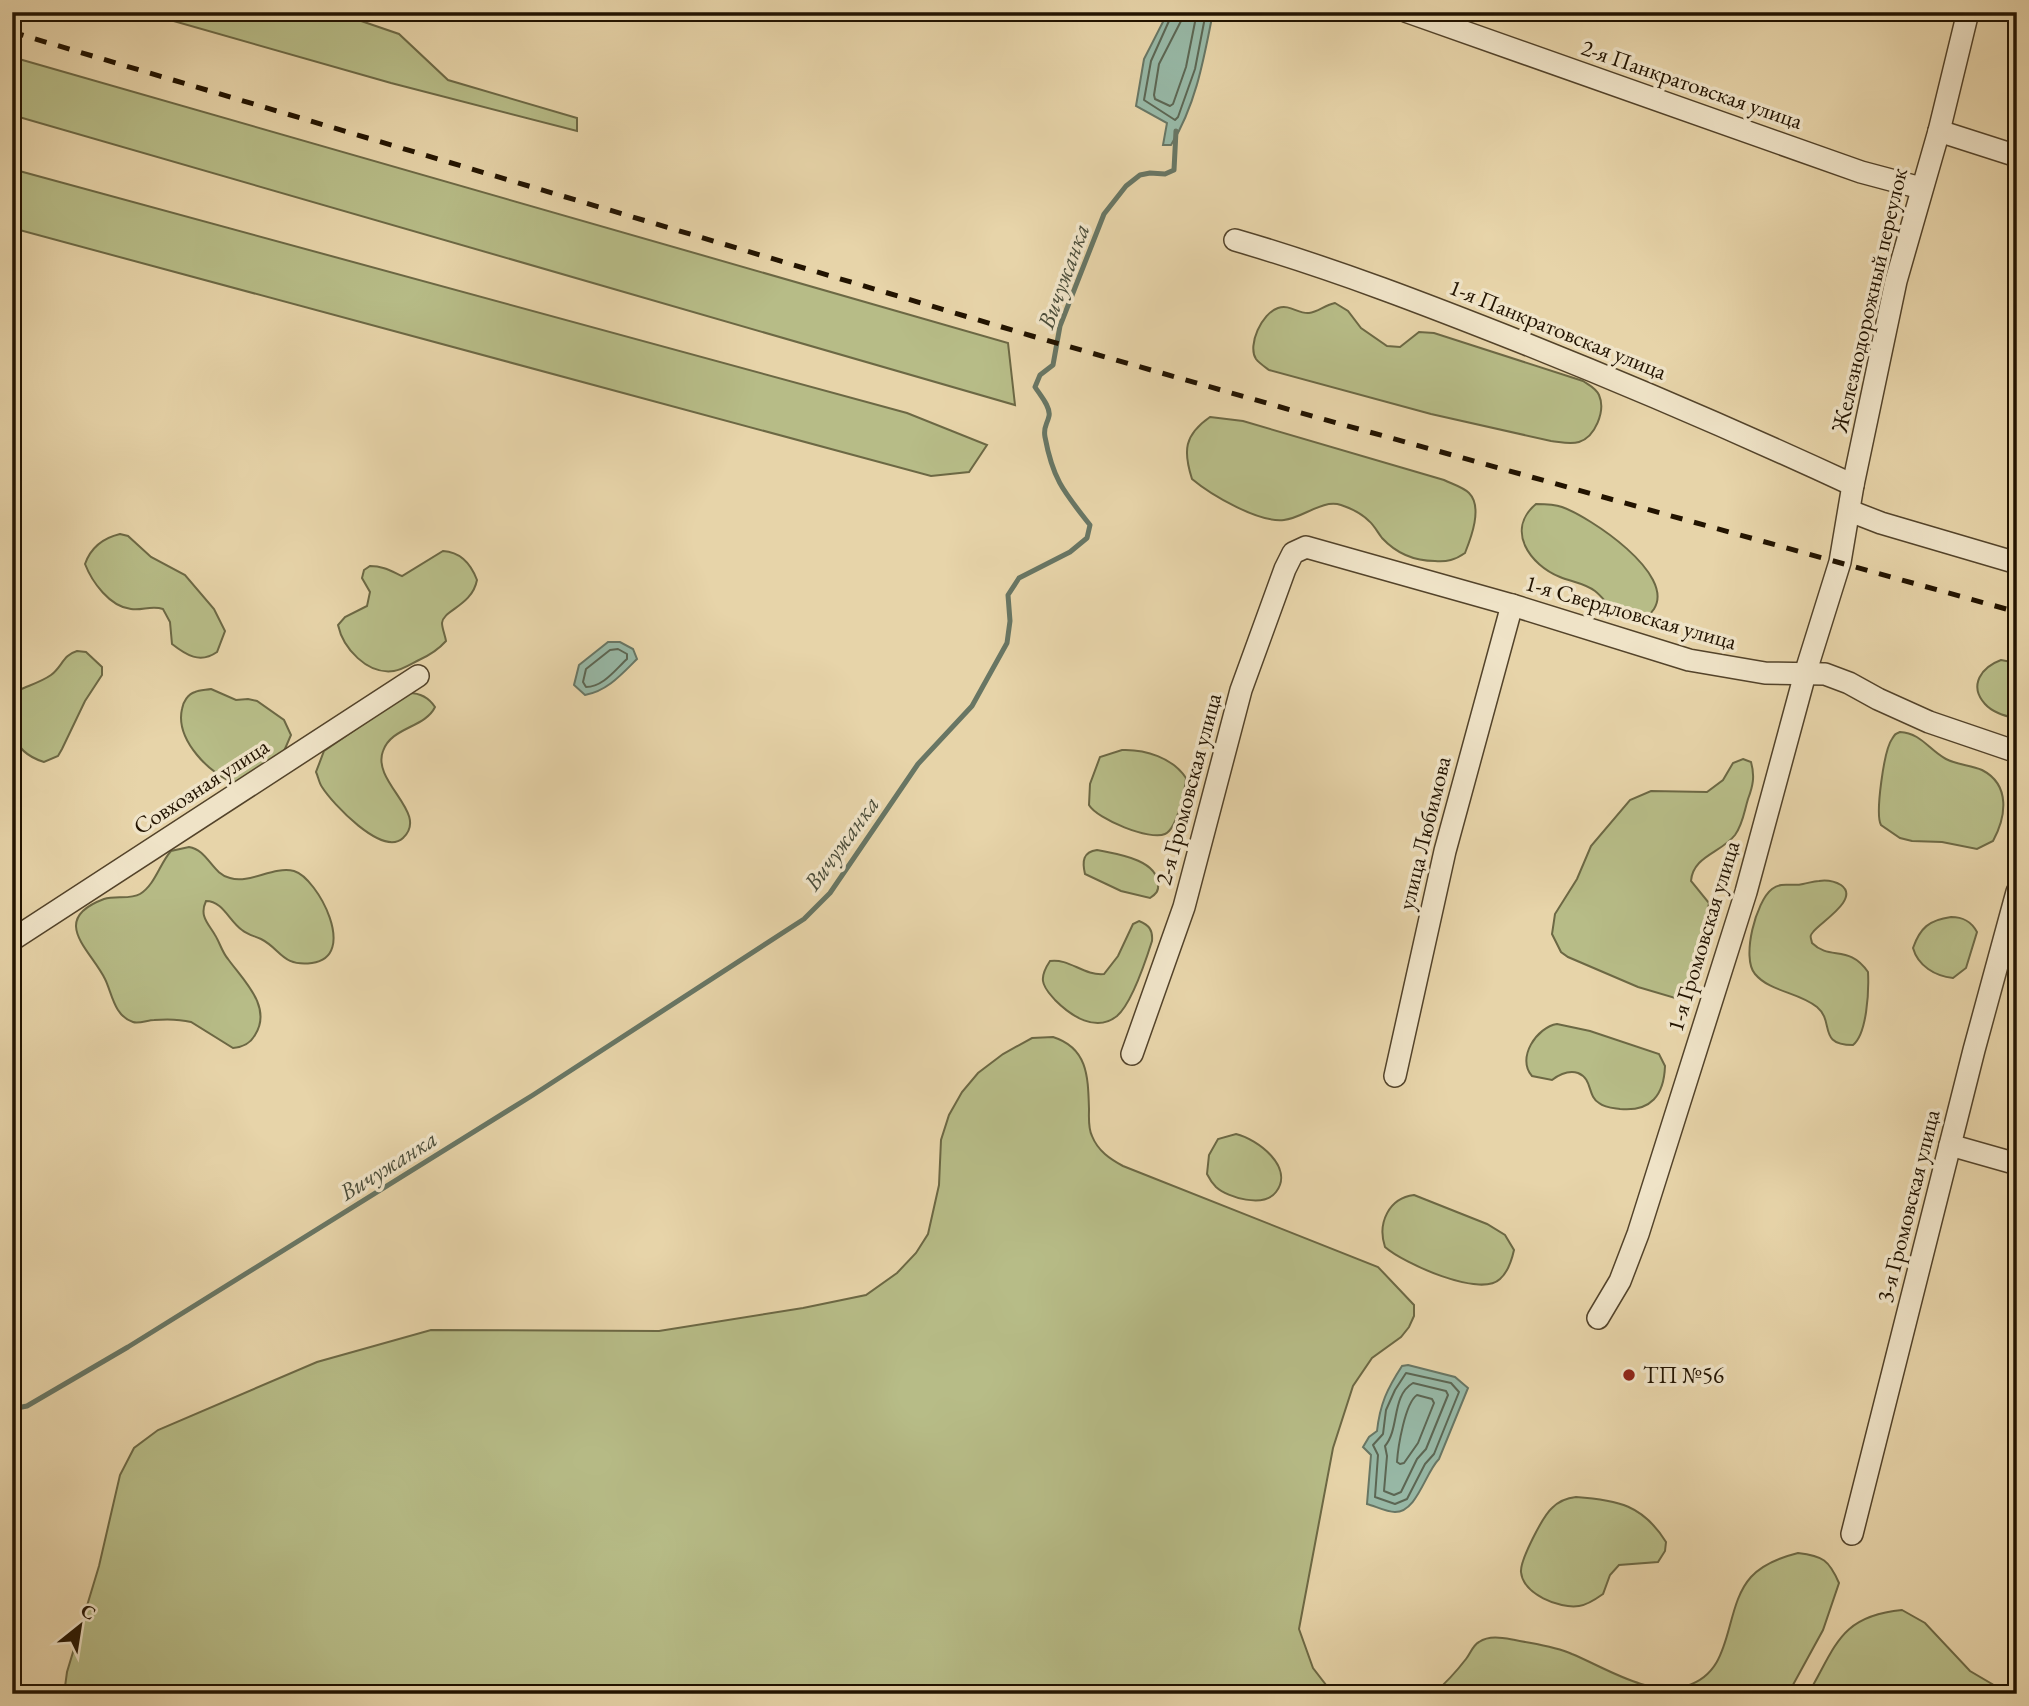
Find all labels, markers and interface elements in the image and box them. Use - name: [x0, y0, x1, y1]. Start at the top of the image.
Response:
- street label: 2-я Панкратовская улица: [1577, 32, 1807, 136]
- street label: Железнодорожный переулок: [1824, 165, 1914, 436]
- water label: Вичужанка: [1029, 219, 1096, 334]
- street label: 1-я Панкратовская улица: [1445, 272, 1672, 387]
- street label: 1-я Свердловская улица: [1522, 567, 1741, 657]
- street label: 2-я Громовская улица: [1148, 689, 1228, 888]
- street label: Совхозная улица: [127, 730, 275, 841]
- street label: улица Любимова: [1390, 752, 1458, 913]
- water label: Вичужанка: [796, 790, 886, 897]
- street label: 1-я Громовская улица: [1660, 836, 1747, 1035]
- street label: 3-я Громовская улица: [1870, 1106, 1947, 1306]
- water label: Вичужанка: [332, 1123, 443, 1208]
- place label: ТП №56: [1643, 1360, 1724, 1390]
- marker: ТП №56: [1621, 1367, 1637, 1383]
- north arrow: [46, 1590, 116, 1660]
- text: С: [76, 1598, 100, 1626]

